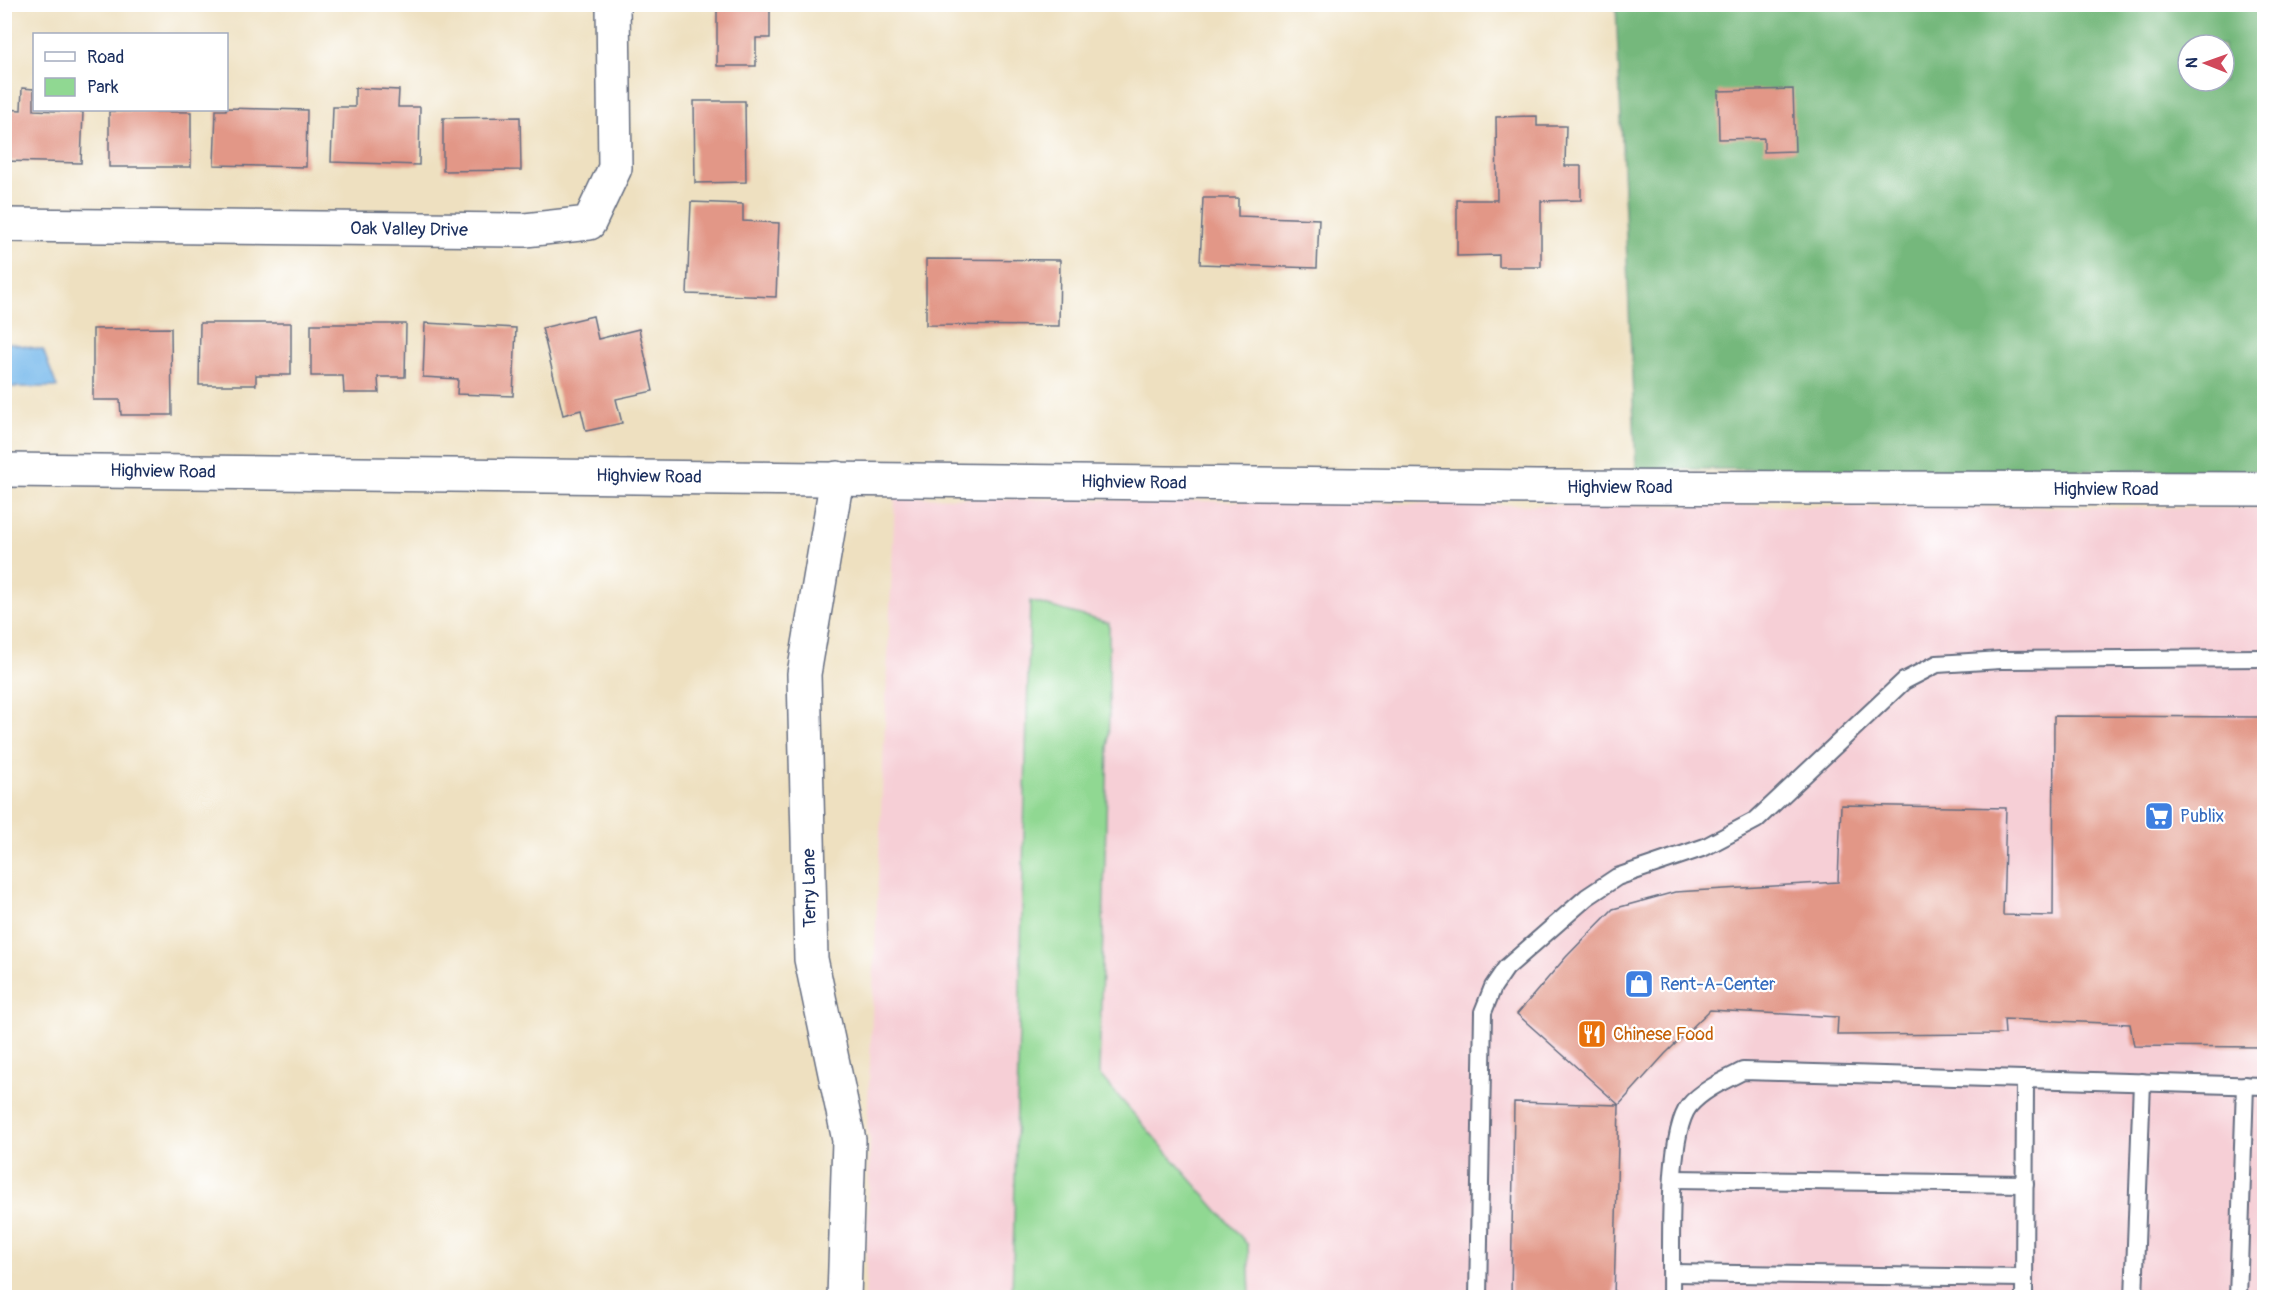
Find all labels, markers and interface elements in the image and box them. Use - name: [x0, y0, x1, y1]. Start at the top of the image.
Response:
- legend: [33, 33, 228, 111]
- north arrow: [2176, 33, 2236, 93]
- text: Road: [87, 46, 124, 69]
- text: N: [2182, 57, 2202, 68]
- text: Park: [87, 76, 119, 99]
- street label: Oak Valley Drive: [350, 217, 468, 242]
- street label: Highview Road: [110, 459, 216, 484]
- street label: Highview Road: [596, 464, 702, 489]
- street label: Highview Road: [1081, 470, 1187, 495]
- street label: Highview Road: [1567, 476, 1673, 499]
- street label: Highview Road: [2053, 478, 2159, 501]
- supermarket icon: Publix: [2143, 800, 2175, 832]
- place label: Publix: [2180, 805, 2224, 828]
- street label: Terry Lane: [797, 848, 822, 928]
- shop icon: Rent-A-Center: [1623, 968, 1655, 1000]
- place label: Rent-A-Center: [1660, 973, 1776, 996]
- restaurant icon: Chinese Food: [1576, 1018, 1608, 1050]
- place label: Chinese Food: [1613, 1023, 1714, 1046]

